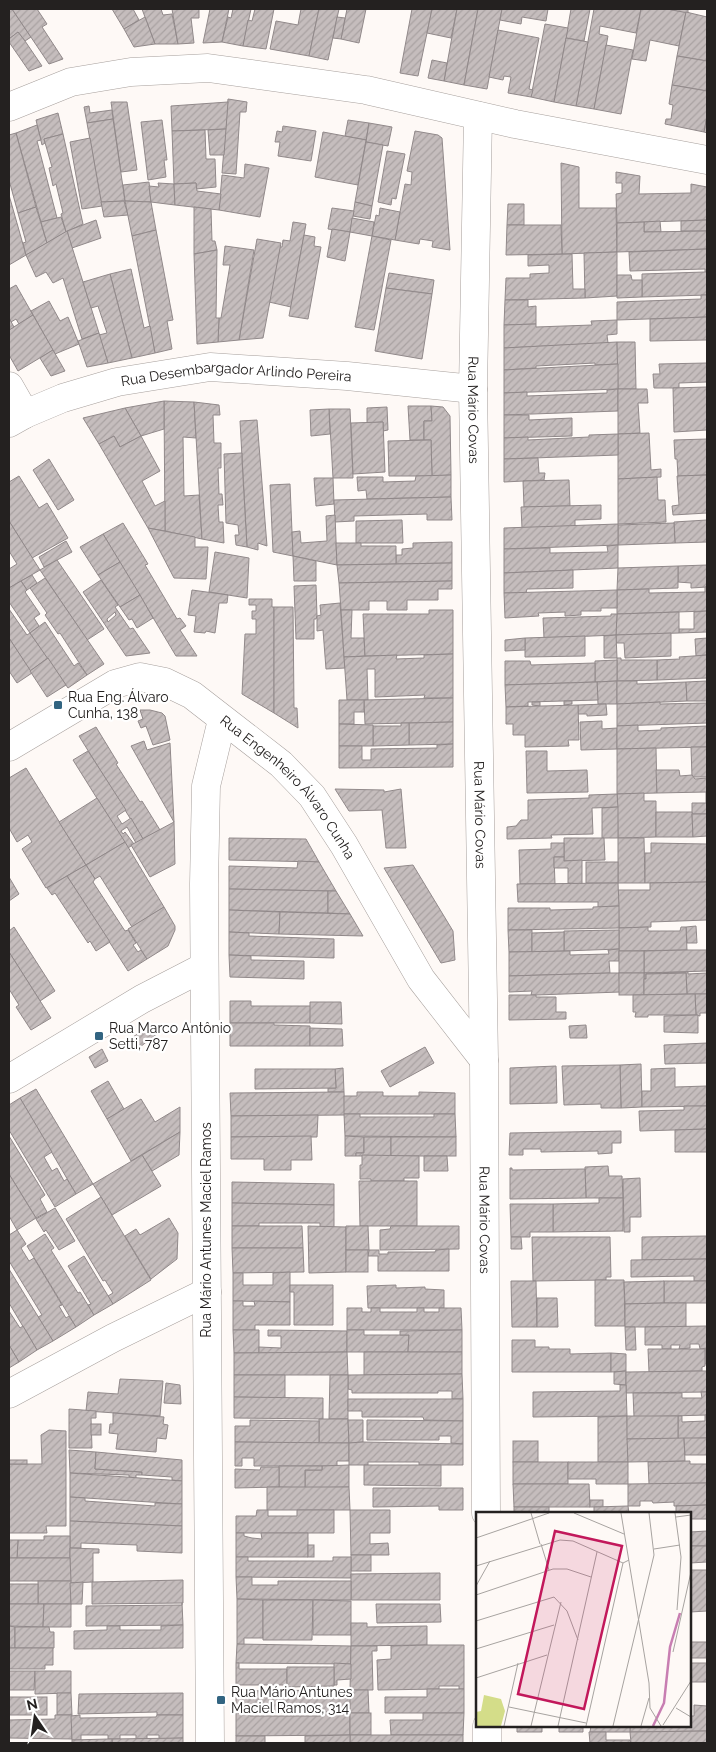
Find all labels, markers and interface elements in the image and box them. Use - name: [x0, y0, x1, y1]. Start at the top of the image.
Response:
- street label: Rua Mário Covas: [465, 356, 482, 464]
- street label: Rua Desembargador Arlindo Pereira: [120, 359, 352, 389]
- place label: Rua Eng. Álvaro Cunha, 138: [68, 688, 169, 721]
- marker: Rua Eng. Álvaro Cunha, 138: [52, 699, 64, 711]
- street label: Rua Engenheiro Álvaro Cunha: [217, 712, 358, 862]
- street label: Rua Mário Covas: [471, 761, 489, 869]
- place label: Rua Marco Antônio Setti, 787: [109, 1020, 231, 1052]
- marker: Rua Marco Antônio Setti, 787: [93, 1030, 105, 1042]
- street label: Rua Mário Antunes Maciel Ramos: [198, 1122, 214, 1338]
- street label: Rua Mário Covas: [476, 1166, 493, 1274]
- inset map: [476, 1512, 691, 1727]
- place label: Rua Mário Antunes Maciel Ramos, 314: [231, 1684, 353, 1716]
- north arrow: [10, 1692, 60, 1742]
- marker: Rua Mário Antunes Maciel Ramos, 314: [215, 1694, 227, 1706]
- text: N: [25, 1695, 39, 1713]

